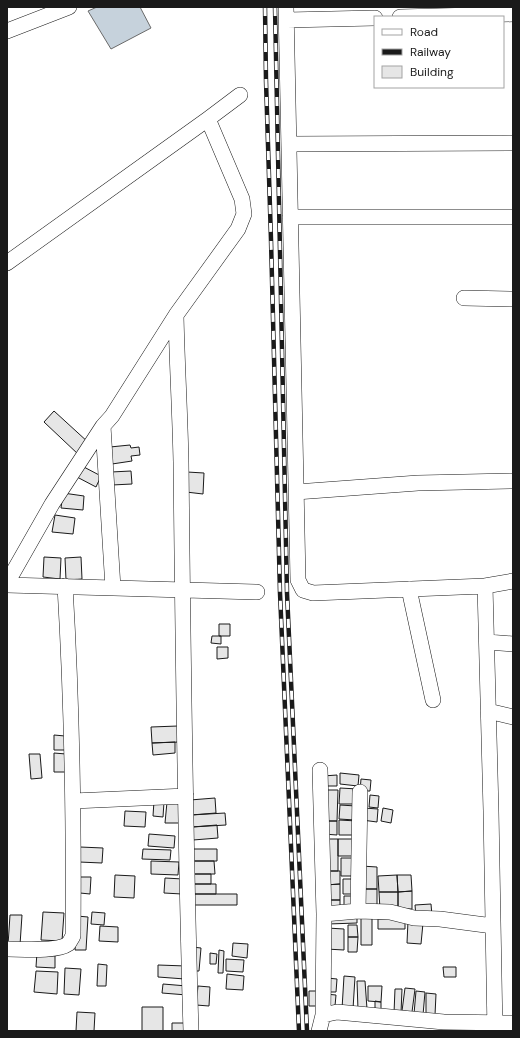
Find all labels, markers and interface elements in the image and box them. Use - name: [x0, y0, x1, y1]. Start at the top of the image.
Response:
- legend: [374, 16, 504, 88]
- text: Road: [410, 24, 438, 40]
- text: Railway: [410, 44, 451, 60]
- text: Building: [410, 64, 454, 80]

